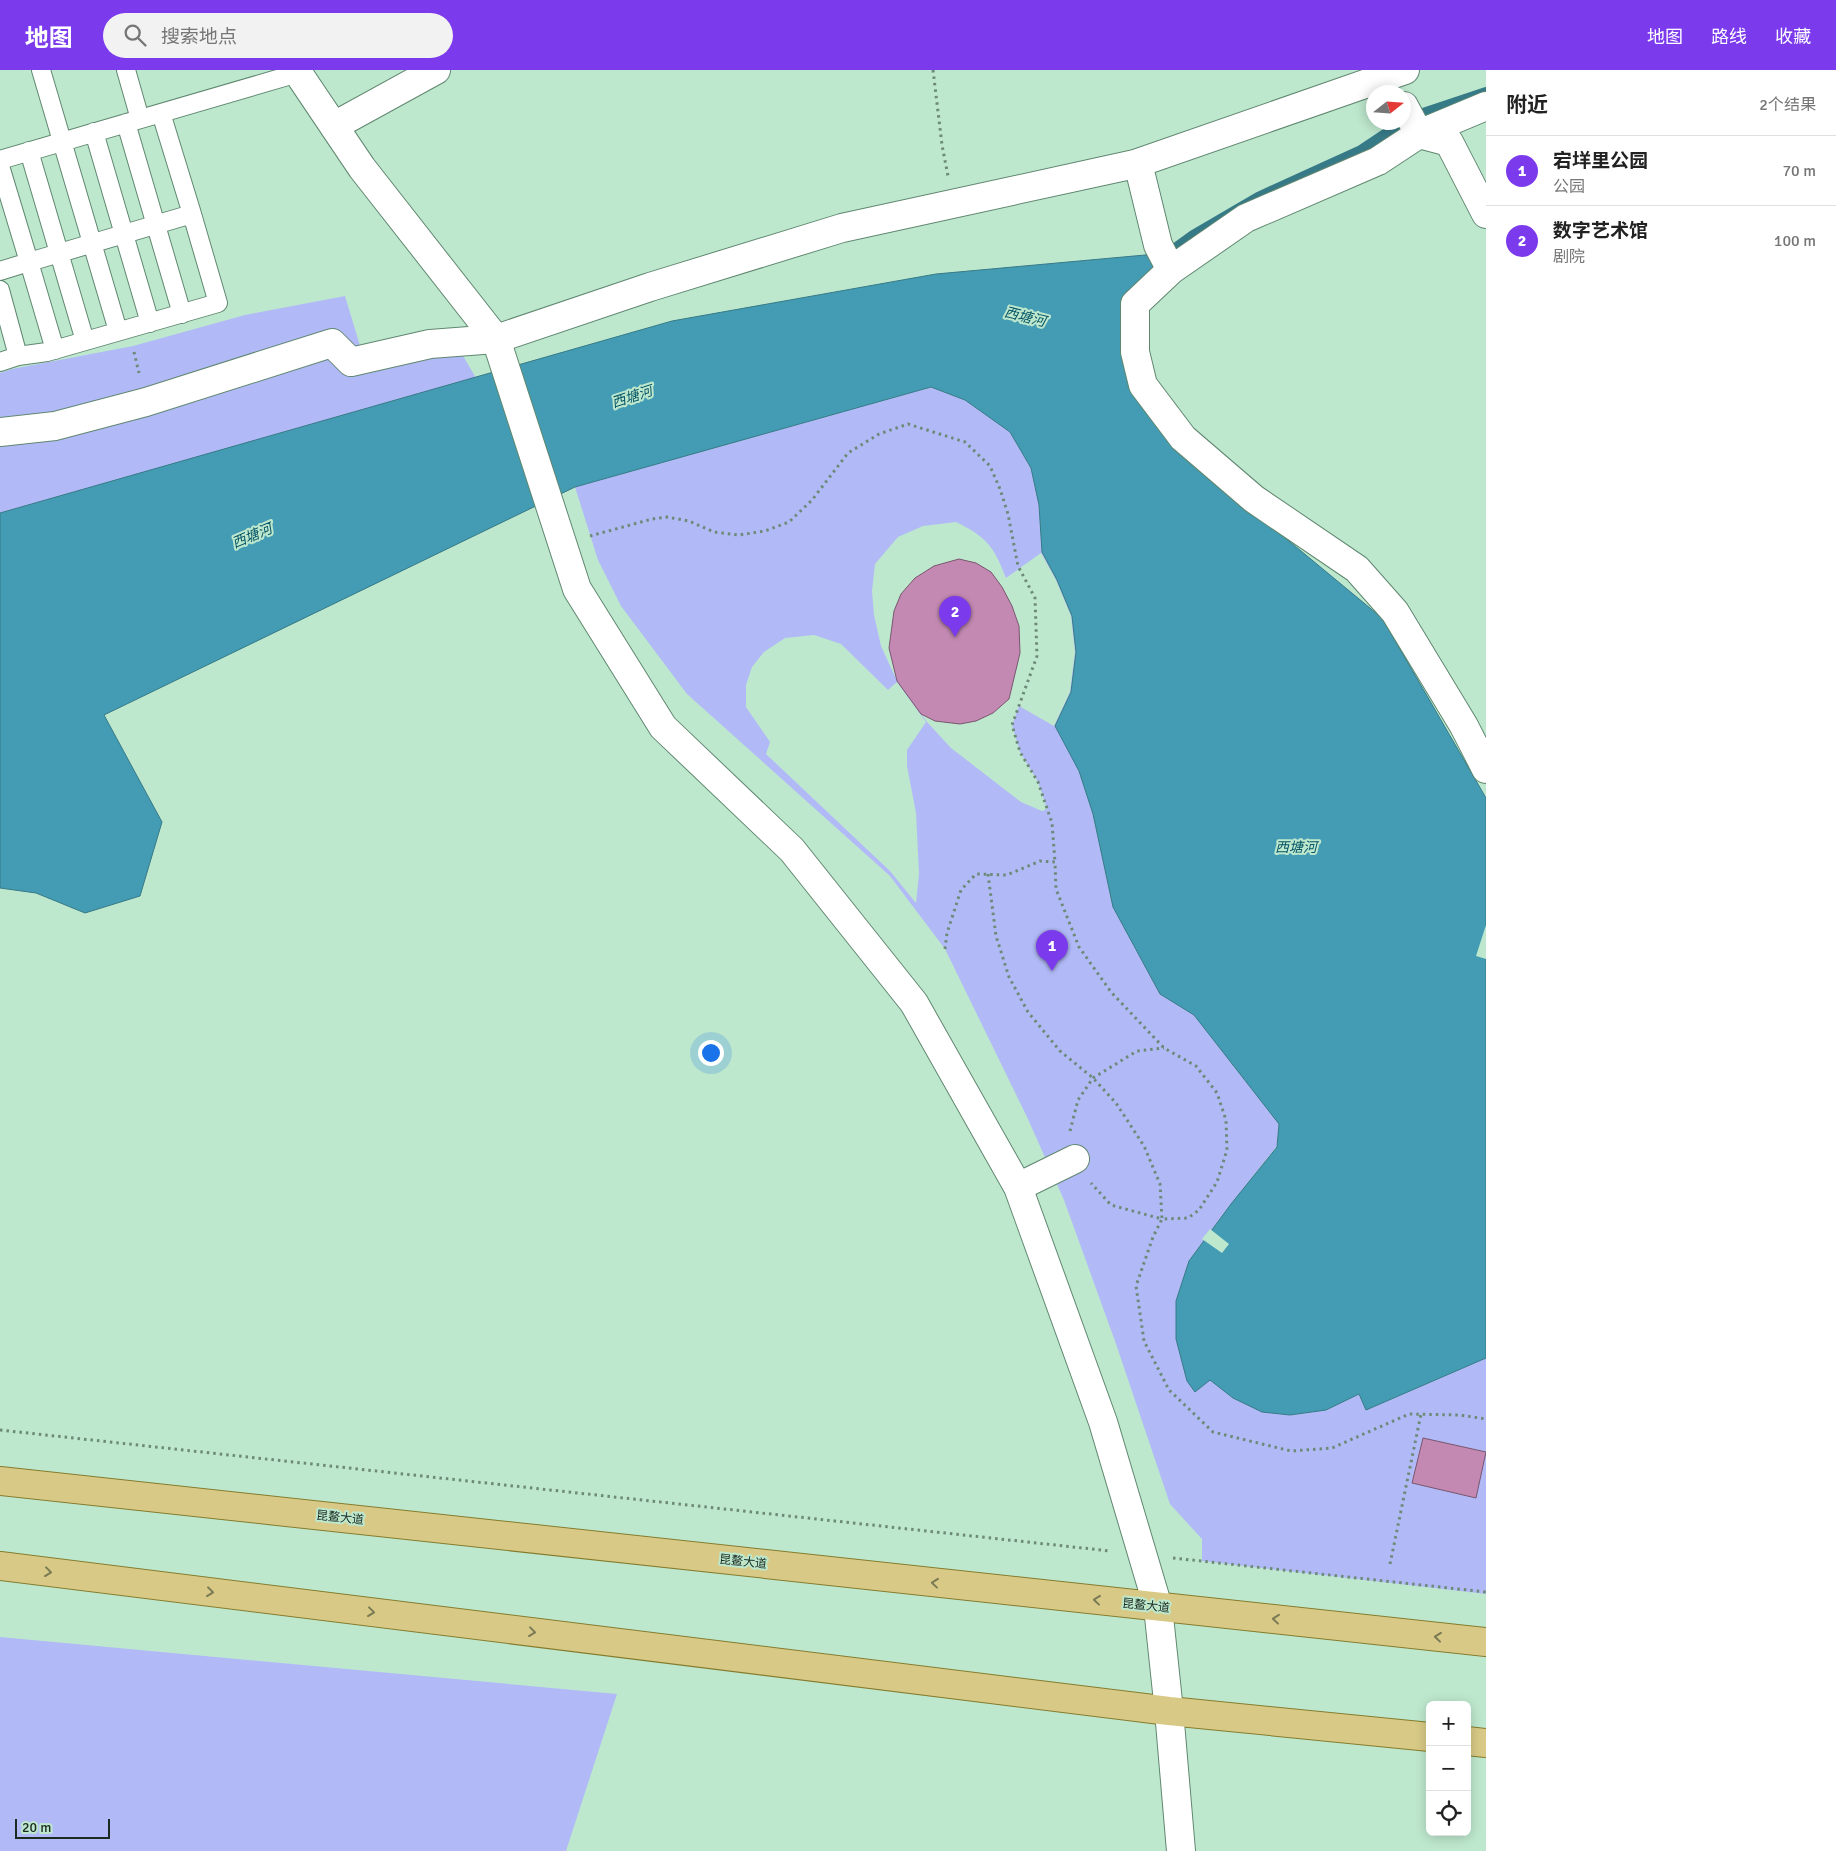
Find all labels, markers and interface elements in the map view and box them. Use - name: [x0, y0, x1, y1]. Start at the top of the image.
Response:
- search box: [103, 13, 453, 58]
- icon: search: [121, 21, 149, 49]
- text: 地图: [25, 23, 73, 53]
- text: 搜索地点: [161, 25, 237, 49]
- text: 地图: [1647, 26, 1683, 48]
- text: 路线: [1711, 26, 1747, 48]
- text: 收藏: [1775, 26, 1811, 48]
- north arrow: [1366, 85, 1411, 130]
- text: 附近: [1506, 92, 1548, 118]
- text: 2个结果: [1759, 95, 1816, 115]
- text: 宕垟里公园: [1553, 149, 1648, 173]
- text: 1: [1518, 161, 1526, 181]
- text: 70 m: [1782, 161, 1816, 181]
- text: 公园: [1553, 177, 1585, 197]
- text: 数字艺术馆: [1553, 219, 1648, 243]
- text: 2: [1518, 231, 1526, 251]
- text: 100 m: [1774, 231, 1816, 251]
- text: 剧院: [1553, 247, 1585, 267]
- water label: 西塘河: [1003, 304, 1050, 331]
- water label: 西塘河: [609, 381, 657, 412]
- water label: 西塘河: [229, 519, 277, 552]
- pin: 2: [939, 596, 971, 637]
- water label: 西塘河: [1275, 839, 1320, 856]
- pin: 1: [1036, 930, 1068, 971]
- your location: [698, 1040, 724, 1066]
- street label: 昆鳌大道: [315, 1508, 365, 1528]
- street label: 昆鳌大道: [718, 1552, 768, 1572]
- one-way arrow: [45, 1566, 53, 1577]
- one-way arrow: [931, 1578, 939, 1589]
- one-way arrow: [206, 1586, 214, 1597]
- one-way arrow: [1093, 1595, 1101, 1606]
- street label: 昆鳌大道: [1121, 1596, 1171, 1616]
- one-way arrow: [367, 1606, 375, 1617]
- one-way arrow: [1272, 1614, 1280, 1625]
- one-way arrow: [529, 1626, 537, 1637]
- one-way arrow: [1433, 1632, 1441, 1643]
- map controls: [1426, 1701, 1471, 1836]
- button: +: [1426, 1701, 1471, 1746]
- button: −: [1426, 1746, 1471, 1791]
- button: locate: [1426, 1791, 1471, 1836]
- scale bar: [15, 1816, 110, 1839]
- text: 20 m: [22, 1819, 51, 1836]

